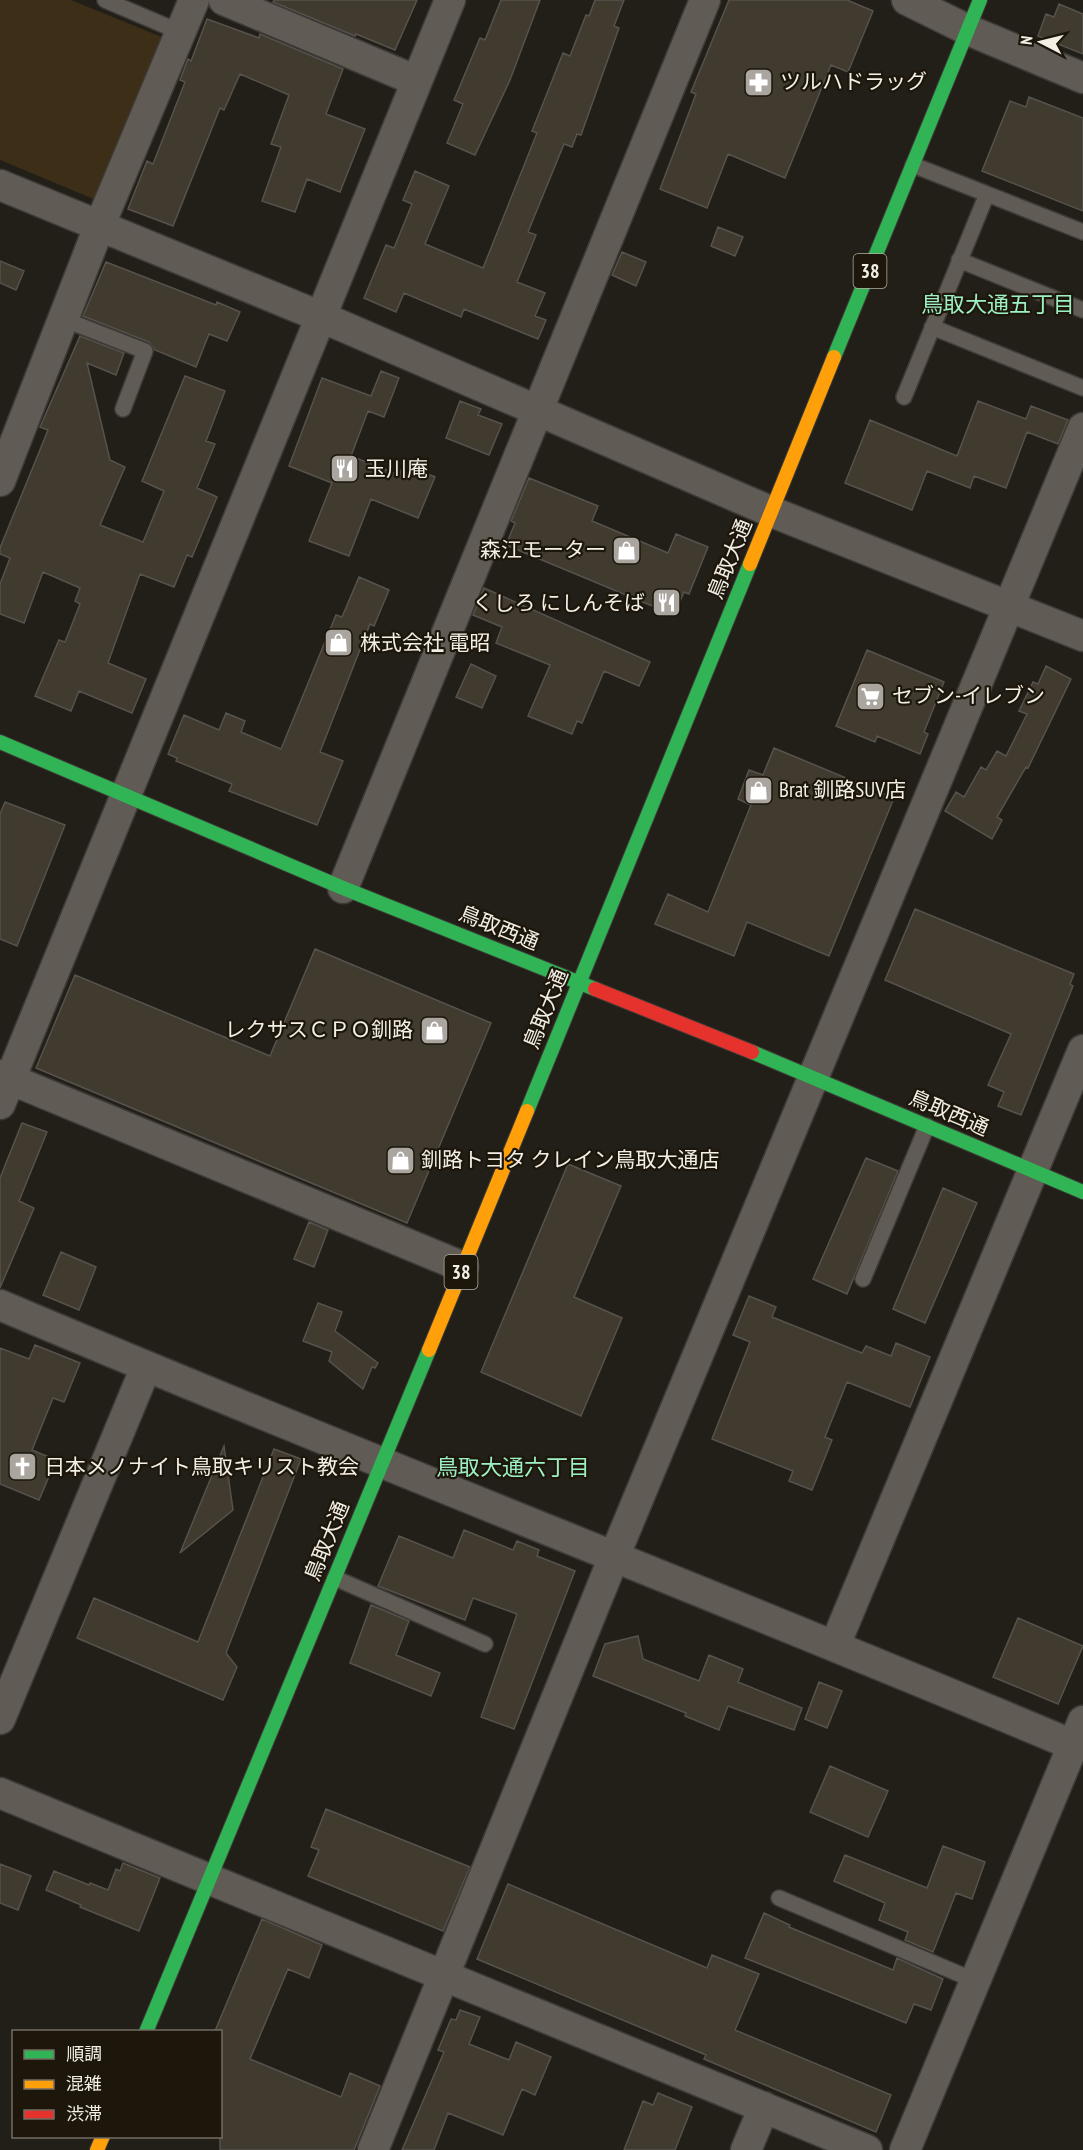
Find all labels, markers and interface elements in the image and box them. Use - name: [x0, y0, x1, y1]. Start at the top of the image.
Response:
- north arrow: [1011, 12, 1071, 72]
- text: N: [1016, 35, 1037, 46]
- pharmacy icon: ツルハドラッグ: [743, 66, 775, 98]
- place label: ツルハドラッグ: [780, 68, 927, 95]
- road number: 38: [854, 254, 886, 288]
- district label: 鳥取大通五丁目: [921, 290, 1075, 318]
- restaurant icon: 玉川庵: [328, 453, 360, 485]
- place label: 玉川庵: [365, 455, 428, 482]
- street label: 鳥取大通: [701, 515, 758, 603]
- shop icon: 森江モーター: [611, 534, 643, 566]
- place label: 森江モーター: [480, 536, 606, 563]
- restaurant icon: くしろ にしんそば: [650, 587, 682, 619]
- place label: くしろ にしんそば: [473, 589, 645, 616]
- shop icon: 株式会社 電昭: [323, 627, 355, 659]
- place label: 株式会社 電昭: [360, 629, 490, 656]
- supermarket icon: セブン-イレブン: [855, 680, 887, 712]
- place label: セブン-イレブン: [892, 682, 1045, 709]
- shop icon: Brat 釧路SUV店: [742, 774, 774, 806]
- place label: Brat 釧路SUV店: [779, 776, 906, 803]
- street label: 鳥取西通: [455, 899, 543, 956]
- street label: 鳥取大通: [517, 965, 574, 1053]
- shop icon: レクサスＣＰＯ釧路: [418, 1014, 450, 1046]
- place label: レクサスＣＰＯ釧路: [224, 1016, 413, 1043]
- street label: 鳥取西通: [905, 1084, 993, 1141]
- shop icon: 釧路トヨタ クレイン鳥取大通店: [384, 1144, 416, 1176]
- place label: 釧路トヨタ クレイン鳥取大通店: [421, 1146, 719, 1173]
- road number: 38: [444, 1255, 478, 1289]
- church icon: 日本メノナイト鳥取キリスト教会: [7, 1451, 39, 1483]
- place label: 日本メノナイト鳥取キリスト教会: [44, 1453, 359, 1480]
- district label: 鳥取大通六丁目: [436, 1453, 590, 1481]
- street label: 鳥取大通: [298, 1497, 355, 1585]
- legend: [12, 2030, 222, 2138]
- text: 順調: [66, 2042, 102, 2065]
- text: 混雑: [66, 2072, 102, 2095]
- text: 渋滞: [66, 2102, 102, 2125]

